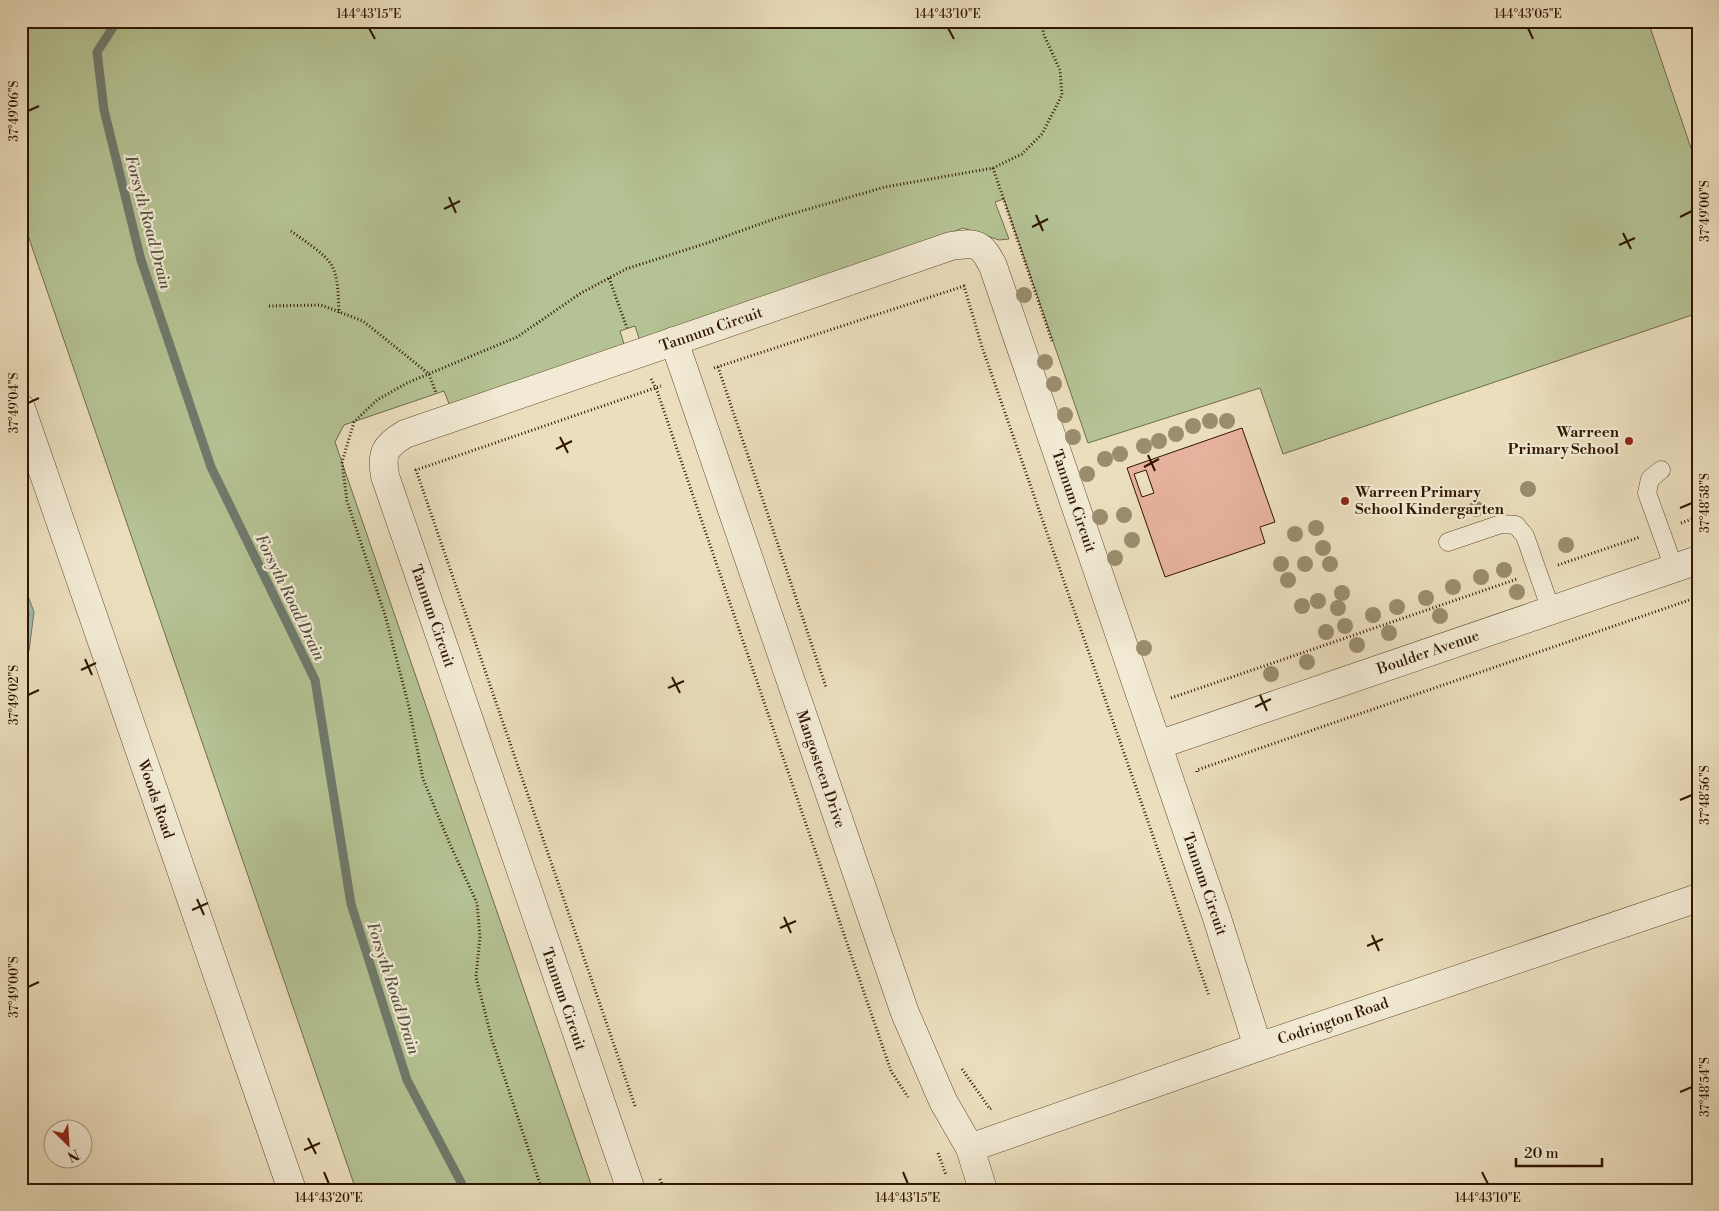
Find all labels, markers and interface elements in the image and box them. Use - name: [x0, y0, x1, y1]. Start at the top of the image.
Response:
- text: 144°43'15"E: [337, 7, 401, 22]
- text: 144°43'10"E: [915, 7, 981, 22]
- text: 144°43'05"E: [1494, 7, 1562, 22]
- text: 37°49'06"S: [7, 81, 22, 141]
- water label: Forsyth Road Drain: [121, 153, 176, 293]
- text: 37°49'00"S: [1698, 180, 1713, 242]
- street label: Tannum Circuit: [657, 303, 766, 356]
- text: 37°49'04"S: [7, 373, 22, 433]
- place label: Warreen Primary School: [1508, 423, 1620, 459]
- marker: Warreen Primary School: [1623, 435, 1635, 447]
- street label: Tannum Circuit: [1047, 447, 1100, 556]
- text: 37°48'58"S: [1698, 473, 1713, 533]
- place label: Warreen Primary School Kindergarten: [1354, 483, 1505, 519]
- marker: Warreen Primary School Kindergarten: [1339, 495, 1351, 507]
- water label: Forsyth Road Drain: [251, 531, 330, 665]
- street label: Tannum Circuit: [406, 562, 459, 671]
- street label: Boulder Avenue: [1374, 626, 1482, 679]
- text: 37°49'02"S: [7, 665, 22, 725]
- street label: Mangosteen Drive: [791, 708, 850, 831]
- street label: Woods Road: [133, 756, 178, 842]
- text: 37°48'56"S: [1698, 765, 1713, 825]
- street label: Tannum Circuit: [1178, 830, 1231, 939]
- water label: Forsyth Road Drain: [362, 920, 424, 1058]
- street label: Tannum Circuit: [537, 945, 590, 1054]
- text: 37°49'00"S: [7, 956, 22, 1018]
- street label: Codrington Road: [1275, 993, 1392, 1049]
- text: 37°48'54"S: [1698, 1057, 1713, 1117]
- north arrow: [42, 1118, 92, 1168]
- scale bar: [1516, 1136, 1603, 1168]
- text: N: [64, 1144, 82, 1165]
- text: 20 m: [1524, 1144, 1559, 1163]
- text: 144°43'20"E: [295, 1191, 363, 1206]
- text: 144°43'15"E: [876, 1191, 940, 1206]
- text: 144°43'10"E: [1455, 1191, 1521, 1206]

